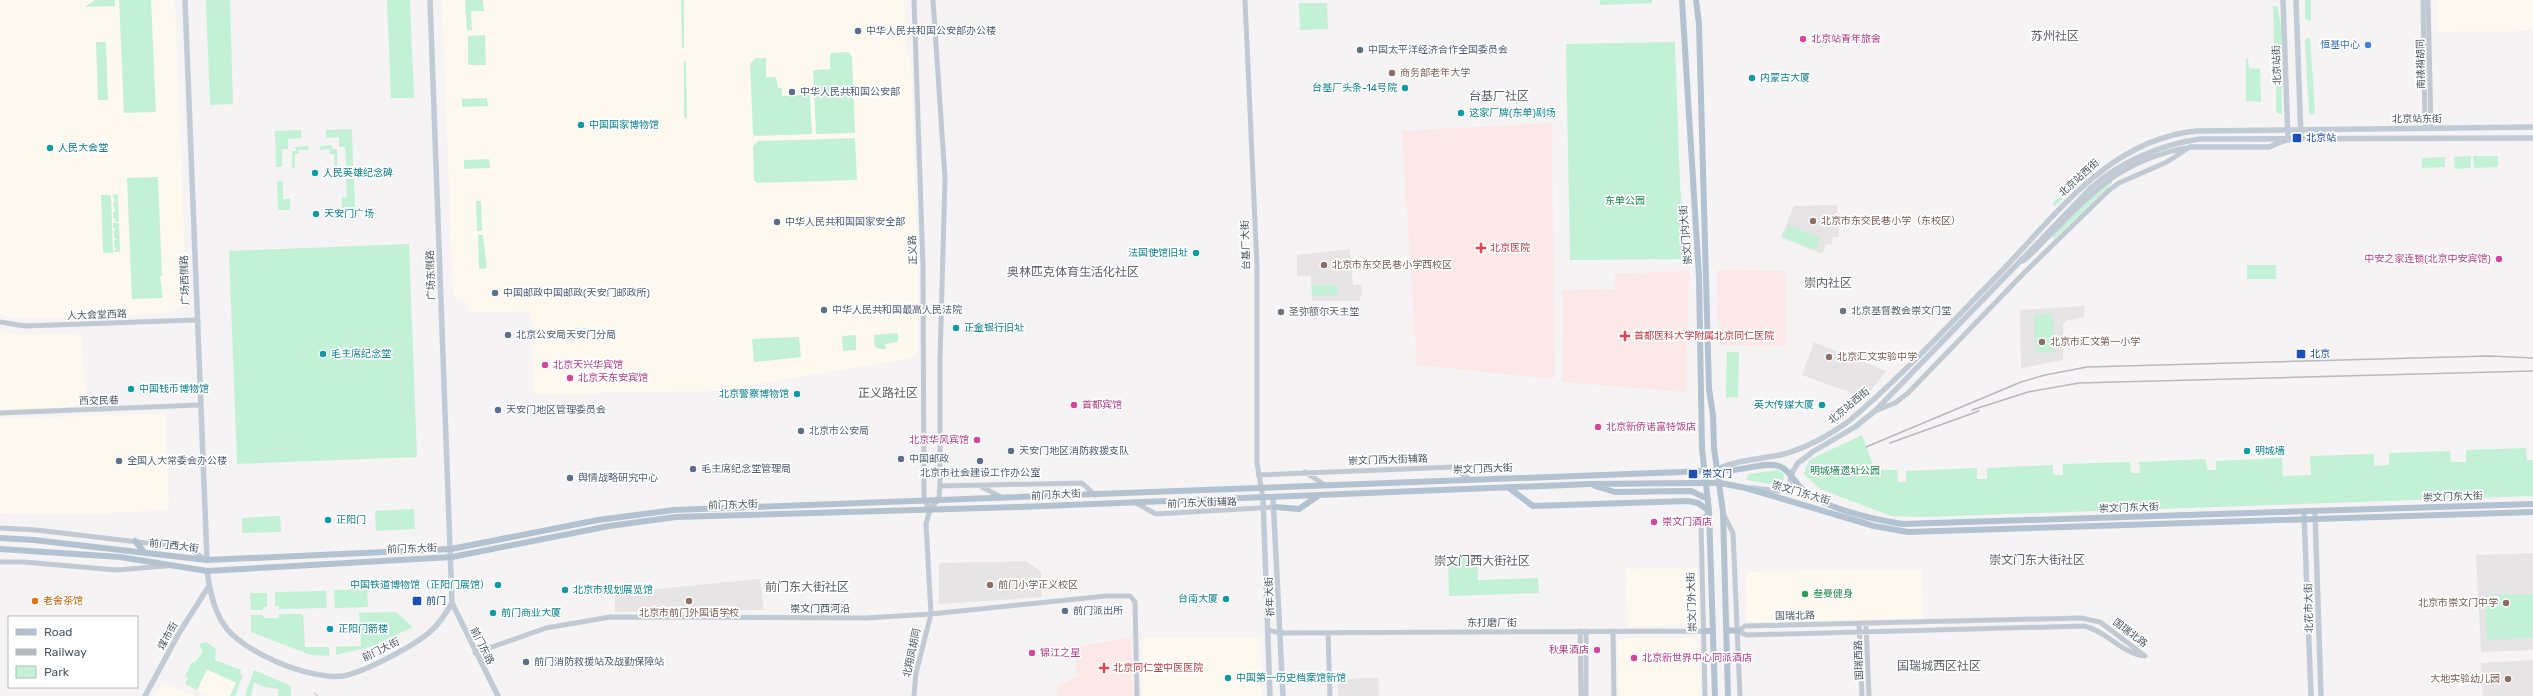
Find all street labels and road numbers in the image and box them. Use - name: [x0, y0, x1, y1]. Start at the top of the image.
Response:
- street label: 南裱褙胡同: [2415, 39, 2427, 89]
- street label: 北京站街: [2270, 45, 2284, 85]
- street label: 北京站东街: [2392, 113, 2442, 125]
- street label: 北京站西街: [2056, 157, 2102, 199]
- street label: 崇文门内大街: [1677, 205, 1695, 265]
- street label: 台基厂大街: [1239, 220, 1253, 270]
- street label: 正义路: [906, 235, 920, 265]
- street label: 广场东侧路: [424, 250, 438, 300]
- street label: 广场西侧路: [178, 255, 192, 305]
- street label: 人大会堂西路: [67, 308, 127, 322]
- street label: 北京站西街: [1826, 385, 1872, 427]
- street label: 西交民巷: [79, 395, 119, 407]
- street label: 崇文门西大街辅路: [1348, 453, 1428, 467]
- street label: 崇文门西大街: [1453, 462, 1513, 476]
- street label: 崇文门东大街: [1771, 479, 1831, 507]
- street label: 前门东大街: [1031, 488, 1081, 502]
- street label: 崇文门东大街: [2423, 490, 2483, 504]
- street label: 前门东大街辅路: [1167, 496, 1237, 510]
- street label: 前门东大街: [708, 498, 758, 512]
- street label: 崇文门东大街: [2099, 501, 2159, 515]
- street label: 前门西大街: [148, 537, 200, 555]
- street label: 前门东大街: [387, 542, 437, 556]
- street label: 崇文门外大街: [1685, 572, 1699, 632]
- street label: 祈年大街: [1263, 577, 1277, 617]
- street label: 北花市大街: [2303, 583, 2315, 633]
- street label: 崇文门西河沿: [790, 603, 850, 615]
- street label: 国瑞北路: [1775, 610, 1815, 622]
- street label: 国瑞北路: [2110, 616, 2150, 650]
- street label: 东打磨厂街: [1467, 617, 1517, 629]
- street label: 煤市街: [155, 620, 181, 652]
- street label: 前门东路: [468, 625, 496, 667]
- street label: 北翔凤胡同: [901, 627, 923, 679]
- street label: 前门大街: [360, 636, 402, 664]
- street label: 国瑞西路: [1852, 640, 1866, 680]

